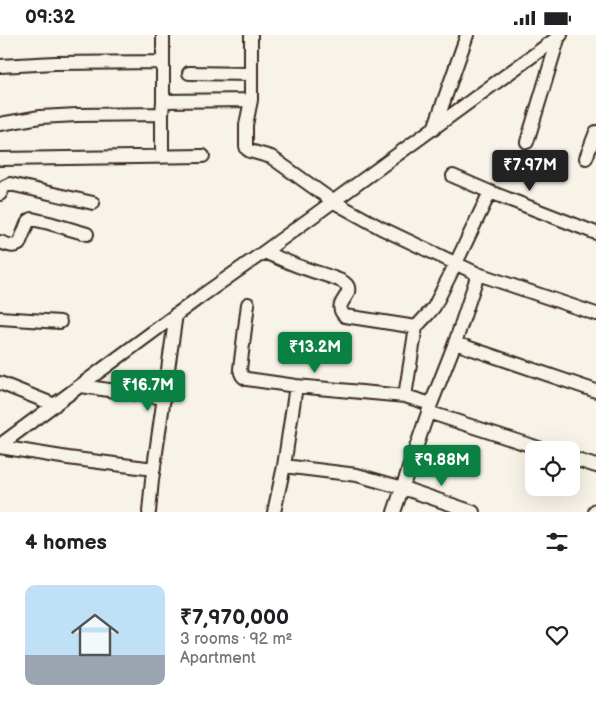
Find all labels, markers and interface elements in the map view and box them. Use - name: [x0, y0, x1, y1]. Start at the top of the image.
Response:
- text: 09:32: [25, 6, 75, 29]
- pin: ₹7.97M: [489, 149, 571, 192]
- text: ₹7.97M: [503, 156, 557, 175]
- pin: ₹13.2M: [274, 331, 356, 374]
- text: ₹13.2M: [289, 338, 341, 357]
- pin: ₹16.7M: [107, 369, 189, 412]
- text: ₹16.7M: [122, 376, 174, 395]
- map controls: [525, 441, 580, 496]
- button: locate: [525, 441, 580, 496]
- pin: ₹9.88M: [401, 445, 483, 487]
- text: ₹9.88M: [414, 451, 470, 470]
- icon: filters: [543, 528, 571, 556]
- text: 4 homes: [25, 530, 107, 555]
- icon: home: [65, 605, 125, 665]
- text: ₹7,970,000: [180, 605, 289, 630]
- icon: heart: [543, 621, 571, 649]
- text: 3 rooms · 92 m²: [180, 630, 293, 649]
- text: Apartment: [180, 649, 256, 668]

